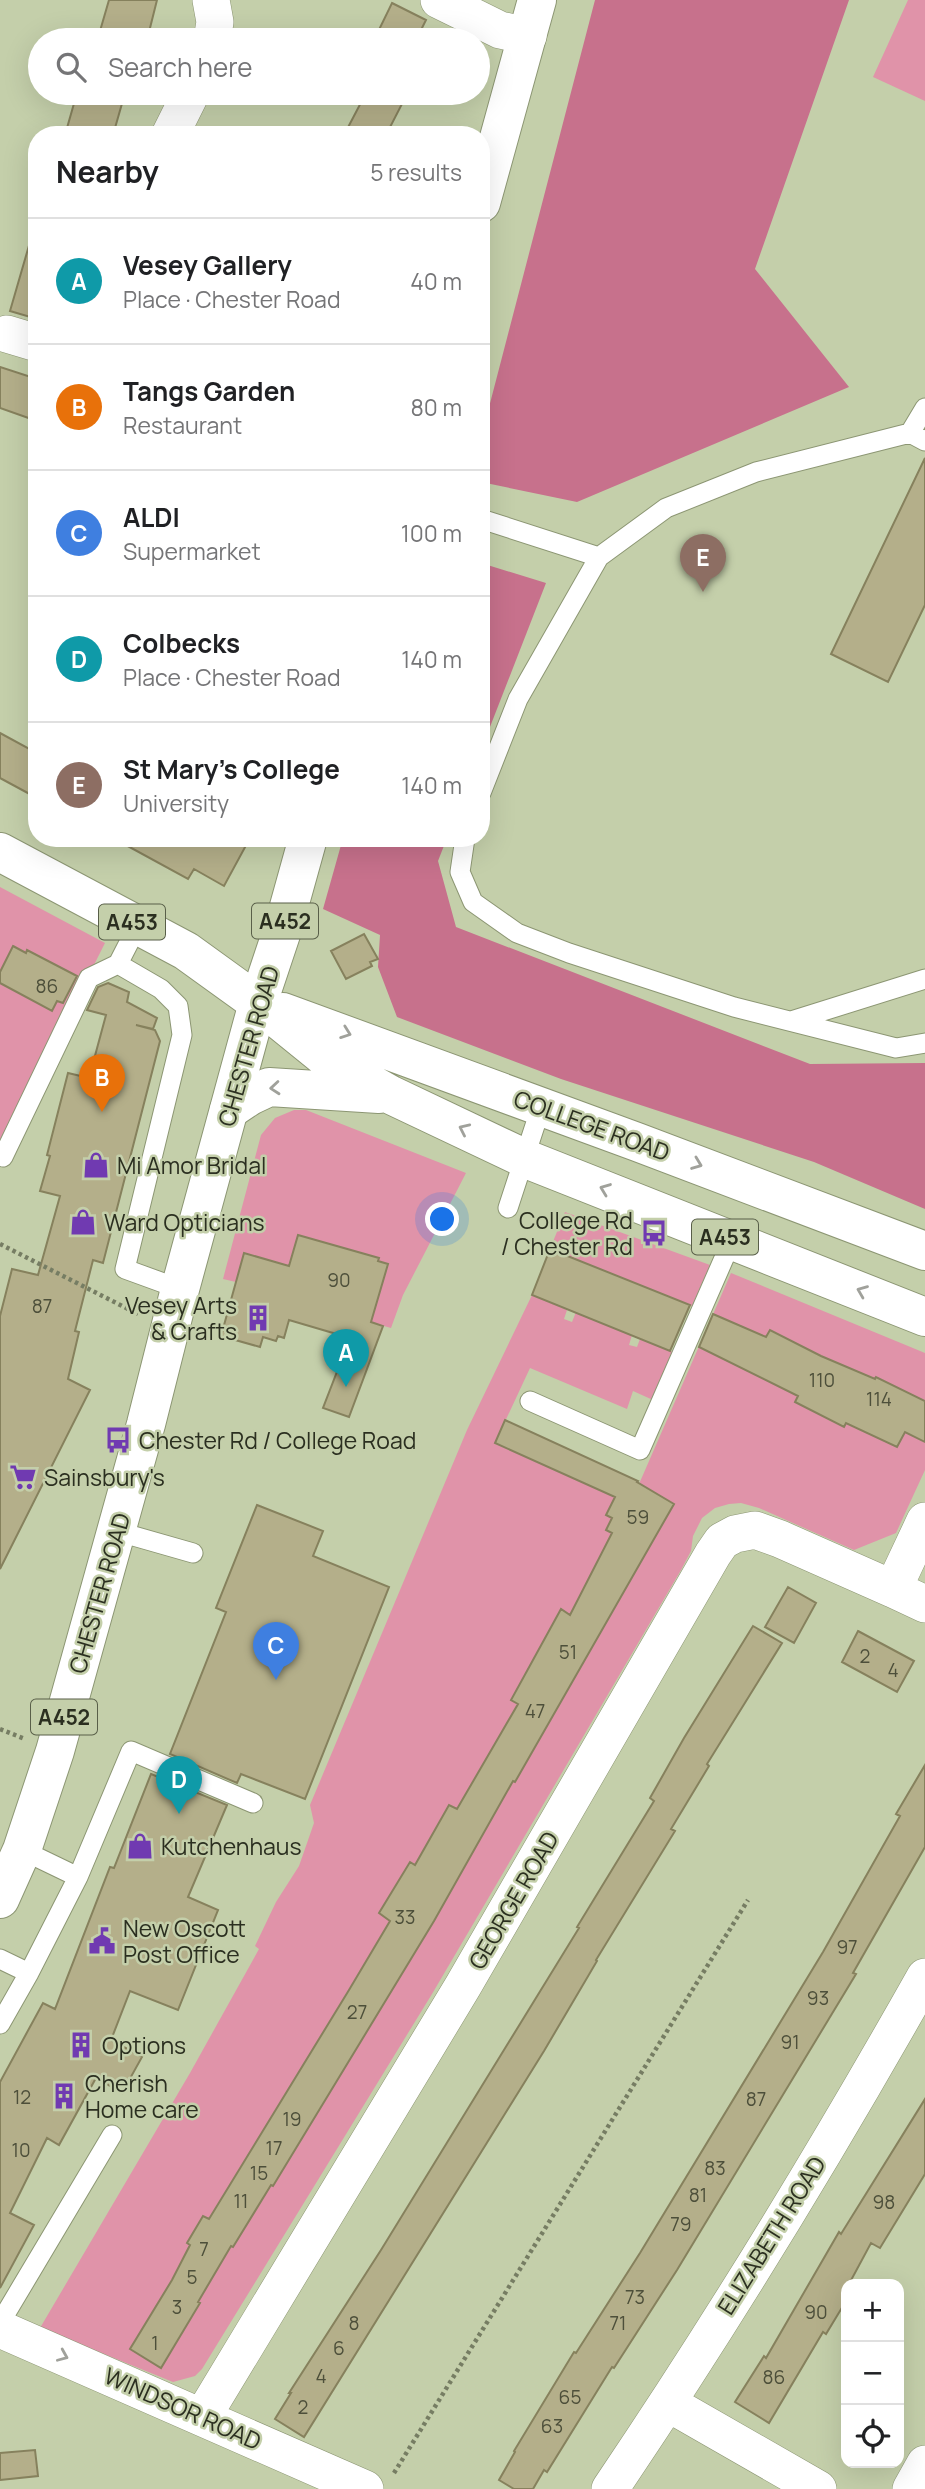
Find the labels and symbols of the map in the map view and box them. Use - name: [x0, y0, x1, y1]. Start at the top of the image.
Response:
- pin: E: [680, 534, 726, 592]
- road number: A453: [99, 904, 165, 940]
- road number: A452: [252, 904, 318, 939]
- street label: CHESTER ROAD: [210, 962, 286, 1130]
- house number: 86: [36, 973, 58, 999]
- one-way arrow: [339, 1025, 351, 1039]
- pin: B: [79, 1054, 125, 1112]
- one-way arrow: [269, 1080, 280, 1095]
- street label: COLLEGE ROAD: [510, 1082, 674, 1168]
- one-way arrow: [459, 1124, 471, 1138]
- place label: Mi Amor Bridal: [117, 1149, 266, 1181]
- shop icon: Mi Amor Bridal: [81, 1150, 111, 1180]
- one-way arrow: [691, 1156, 703, 1170]
- one-way arrow: [599, 1183, 611, 1197]
- your location: [425, 1202, 459, 1236]
- place label: College Rd / Chester Rd: [501, 1204, 633, 1262]
- place label: Ward Opticians: [104, 1206, 265, 1238]
- shop icon: Ward Opticians: [68, 1207, 98, 1237]
- bus stop icon: College Rd / Chester Rd: [639, 1218, 669, 1248]
- road number: A453: [692, 1220, 758, 1254]
- house number: 90: [327, 1267, 351, 1293]
- one-way arrow: [856, 1286, 868, 1300]
- place label: Vesey Arts & Crafts: [125, 1289, 237, 1347]
- house number: 87: [32, 1293, 52, 1319]
- building icon: Vesey Arts & Crafts: [243, 1303, 273, 1333]
- pin: A: [323, 1329, 369, 1387]
- house number: 110: [809, 1367, 835, 1393]
- house number: 114: [866, 1386, 892, 1412]
- place label: Chester Rd / College Road: [139, 1424, 416, 1456]
- bus stop icon: Chester Rd / College Road: [103, 1425, 133, 1455]
- place label: Sainsbury's: [44, 1461, 165, 1493]
- supermarket icon: Sainsbury's: [8, 1462, 38, 1492]
- house number: 59: [627, 1504, 649, 1530]
- street label: CHESTER ROAD: [61, 1509, 137, 1677]
- pin: C: [253, 1622, 299, 1680]
- house number: 51: [559, 1639, 577, 1665]
- house number: 2: [860, 1643, 870, 1669]
- house number: 4: [887, 1657, 899, 1683]
- house number: 47: [525, 1698, 545, 1724]
- road number: A452: [31, 1700, 97, 1734]
- pin: D: [156, 1756, 202, 1814]
- street label: GEORGE ROAD: [461, 1825, 565, 1975]
- place label: Kutchenhaus: [161, 1830, 302, 1862]
- shop icon: Kutchenhaus: [125, 1831, 155, 1861]
- house number: 33: [394, 1904, 416, 1930]
- place label: New Oscott Post Office: [123, 1912, 246, 1970]
- public building icon: New Oscott Post Office: [87, 1926, 117, 1956]
- house number: 97: [836, 1934, 858, 1960]
- house number: 93: [807, 1985, 829, 2011]
- house number: 27: [347, 1999, 367, 2025]
- place label: Options: [102, 2029, 186, 2061]
- house number: 91: [780, 2029, 800, 2055]
- building icon: Options: [66, 2030, 96, 2060]
- place label: Cherish Home care: [85, 2067, 199, 2125]
- building icon: Cherish Home care: [49, 2081, 79, 2111]
- house number: 12: [13, 2084, 31, 2110]
- house number: 87: [746, 2086, 766, 2112]
- house number: 19: [282, 2106, 302, 2132]
- house number: 17: [266, 2135, 282, 2161]
- house number: 10: [11, 2137, 31, 2163]
- street label: ELIZABETH ROAD: [710, 2150, 832, 2320]
- house number: 83: [704, 2155, 726, 2181]
- house number: 15: [250, 2160, 268, 2186]
- house number: 81: [689, 2182, 707, 2208]
- house number: 11: [234, 2188, 248, 2214]
- house number: 98: [873, 2189, 895, 2215]
- house number: 79: [670, 2211, 692, 2237]
- house number: 7: [199, 2236, 209, 2262]
- house number: 5: [187, 2264, 198, 2290]
- house number: 73: [625, 2284, 645, 2310]
- house number: 3: [172, 2294, 182, 2320]
- house number: 90: [804, 2299, 828, 2325]
- house number: 8: [348, 2310, 360, 2336]
- house number: 71: [610, 2310, 626, 2336]
- house number: 1: [151, 2330, 159, 2356]
- house number: 6: [333, 2335, 345, 2361]
- one-way arrow: [55, 2348, 68, 2362]
- street label: WINDSOR ROAD: [99, 2359, 267, 2457]
- house number: 4: [315, 2363, 327, 2389]
- house number: 86: [763, 2364, 785, 2390]
- house number: 65: [559, 2384, 581, 2410]
- house number: 2: [298, 2394, 308, 2420]
- house number: 63: [541, 2413, 563, 2439]

